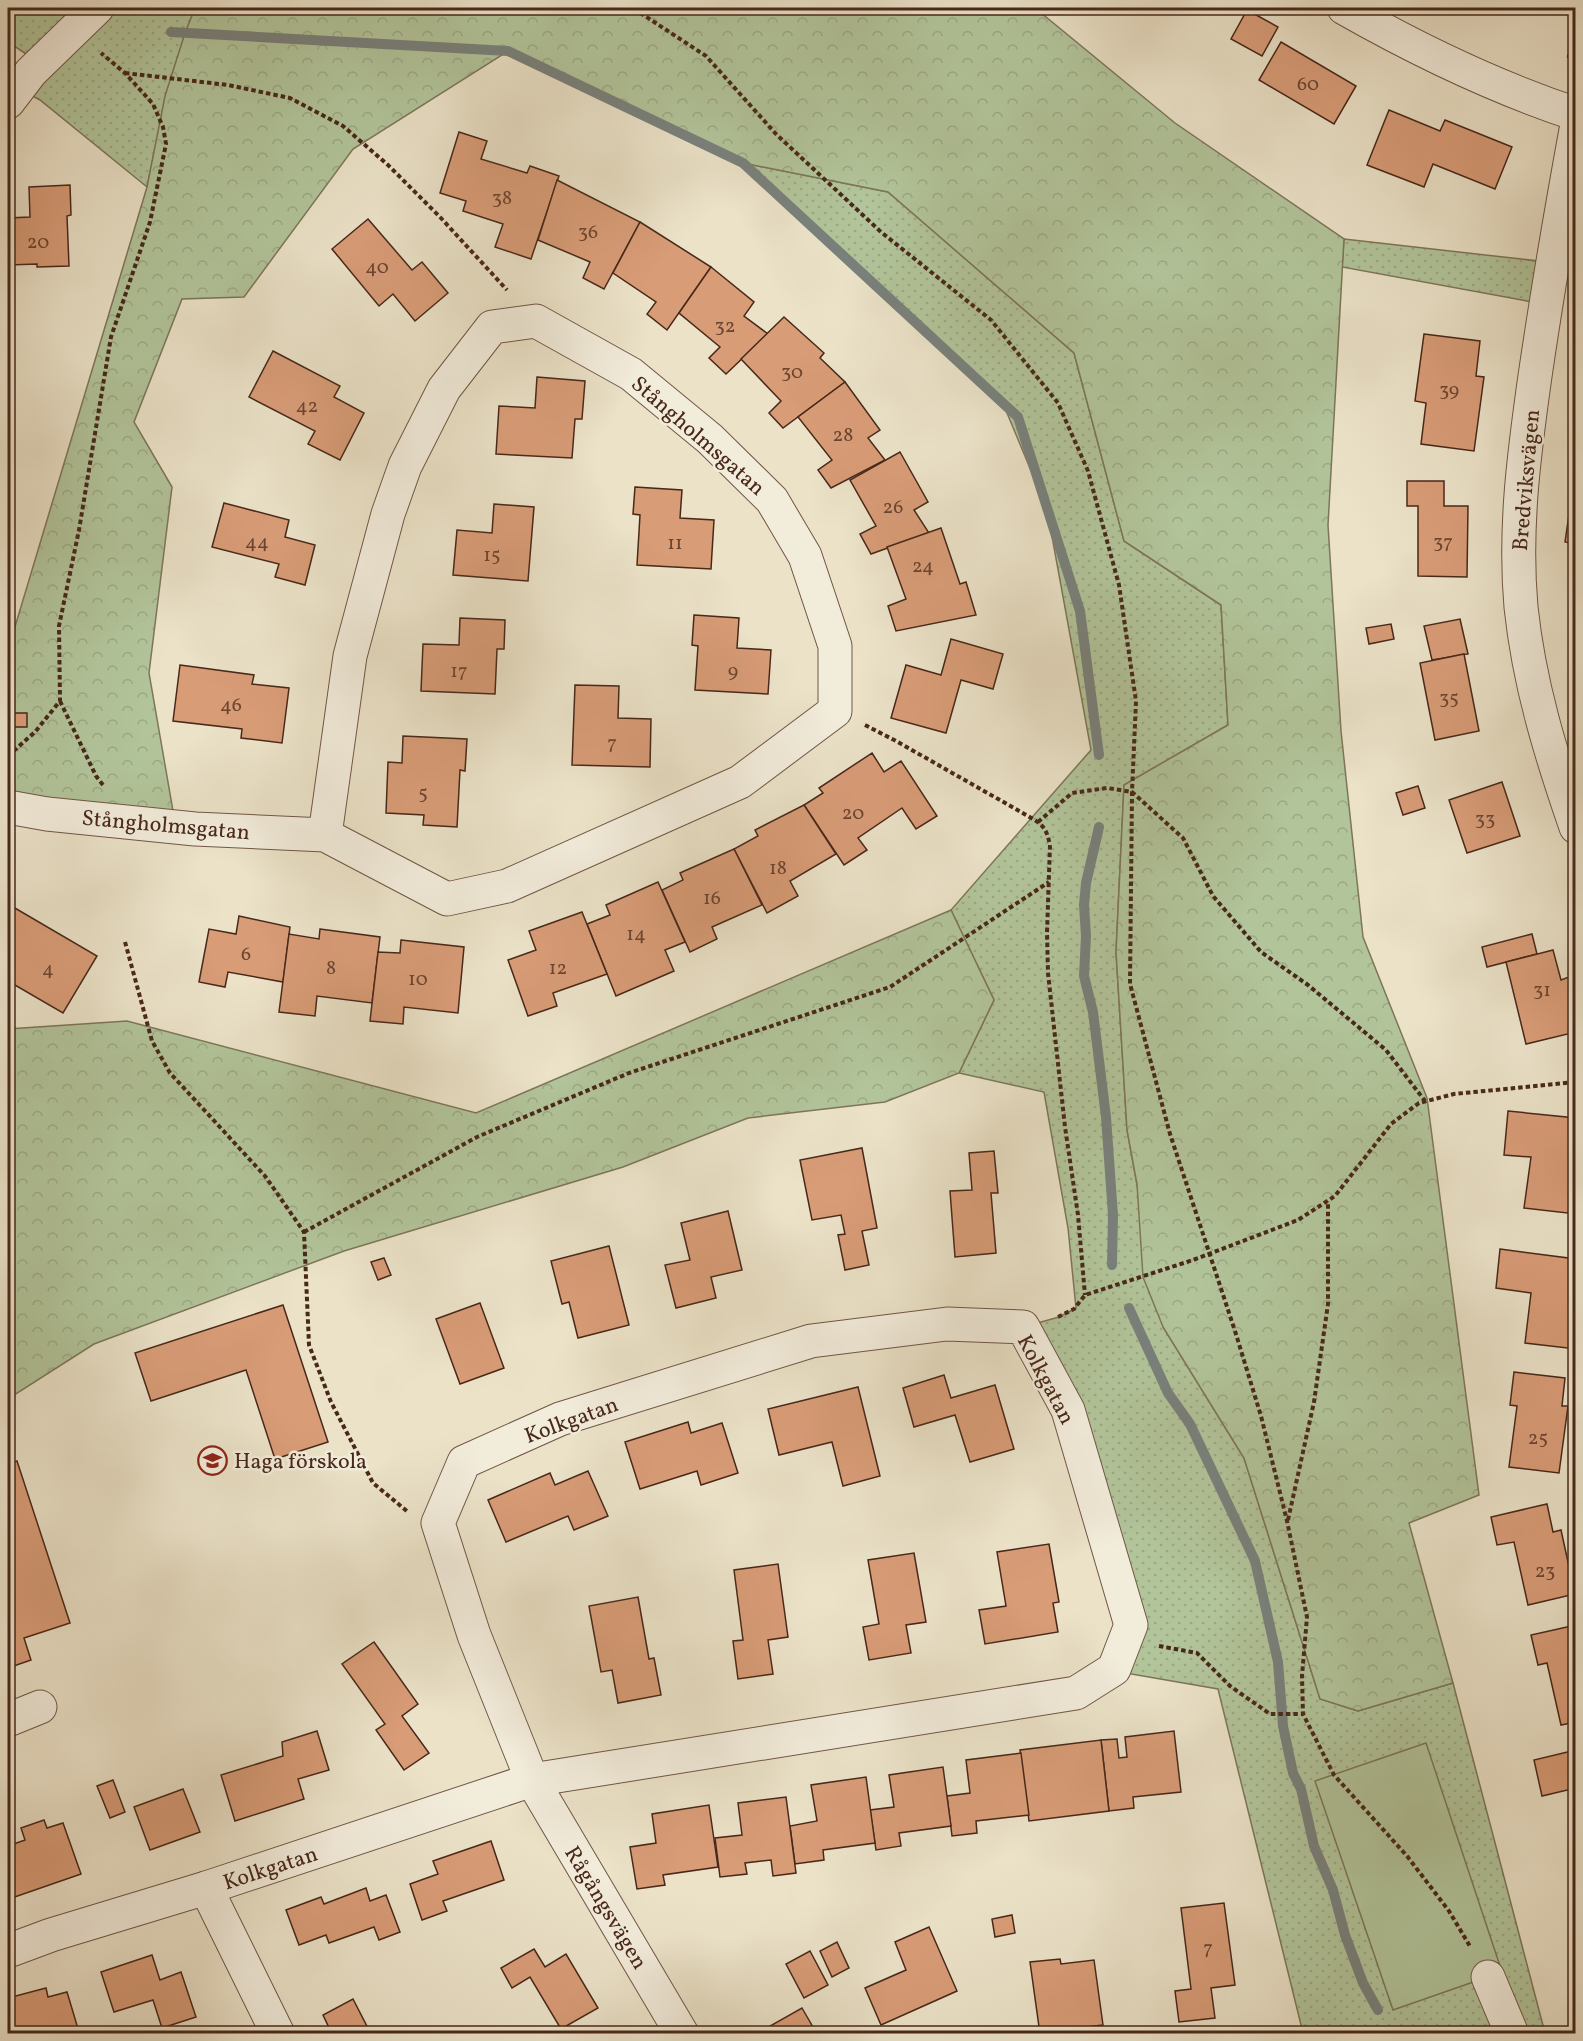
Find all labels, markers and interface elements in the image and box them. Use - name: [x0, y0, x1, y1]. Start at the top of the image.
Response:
- house number: 60: [1297, 71, 1319, 99]
- house number: 38: [492, 185, 512, 213]
- house number: 36: [578, 219, 598, 247]
- house number: 20: [27, 229, 49, 257]
- house number: 40: [365, 254, 389, 282]
- house number: 32: [715, 313, 736, 341]
- house number: 30: [781, 359, 803, 387]
- street label: Stångholmsgatan: [623, 370, 771, 504]
- house number: 39: [1439, 377, 1459, 405]
- house number: 42: [296, 393, 318, 421]
- street label: Bredviksvägen: [1506, 408, 1549, 552]
- house number: 28: [833, 422, 853, 450]
- house number: 26: [883, 494, 903, 522]
- house number: 44: [245, 529, 269, 557]
- house number: 37: [1433, 529, 1453, 557]
- house number: 11: [667, 530, 683, 558]
- house number: 15: [483, 542, 501, 570]
- house number: 24: [912, 553, 934, 581]
- house number: 17: [450, 658, 468, 686]
- house number: 9: [728, 658, 738, 686]
- house number: 35: [1439, 685, 1459, 713]
- house number: 46: [220, 692, 242, 720]
- house number: 7: [607, 730, 617, 758]
- house number: 5: [418, 780, 428, 808]
- house number: 20: [842, 800, 864, 828]
- street label: Stångholmsgatan: [80, 804, 251, 849]
- house number: 33: [1475, 806, 1495, 834]
- house number: 18: [769, 855, 787, 883]
- house number: 16: [703, 885, 721, 913]
- house number: 14: [626, 921, 646, 949]
- house number: 6: [241, 941, 251, 969]
- house number: 8: [326, 955, 336, 983]
- house number: 12: [549, 955, 567, 983]
- house number: 4: [42, 956, 54, 984]
- house number: 10: [408, 966, 428, 994]
- house number: 31: [1533, 977, 1551, 1005]
- street label: Kolkgatan: [1008, 1330, 1081, 1431]
- street label: Kolkgatan: [521, 1390, 623, 1453]
- house number: 25: [1528, 1425, 1548, 1453]
- school or university icon: Haga förskola: [197, 1444, 229, 1476]
- place label: Haga förskola: [234, 1447, 367, 1478]
- house number: 23: [1535, 1558, 1555, 1586]
- street label: Kolkgatan: [219, 1840, 322, 1899]
- street label: Rågångsvägen: [556, 1841, 654, 1976]
- house number: 7: [1203, 1935, 1213, 1963]

